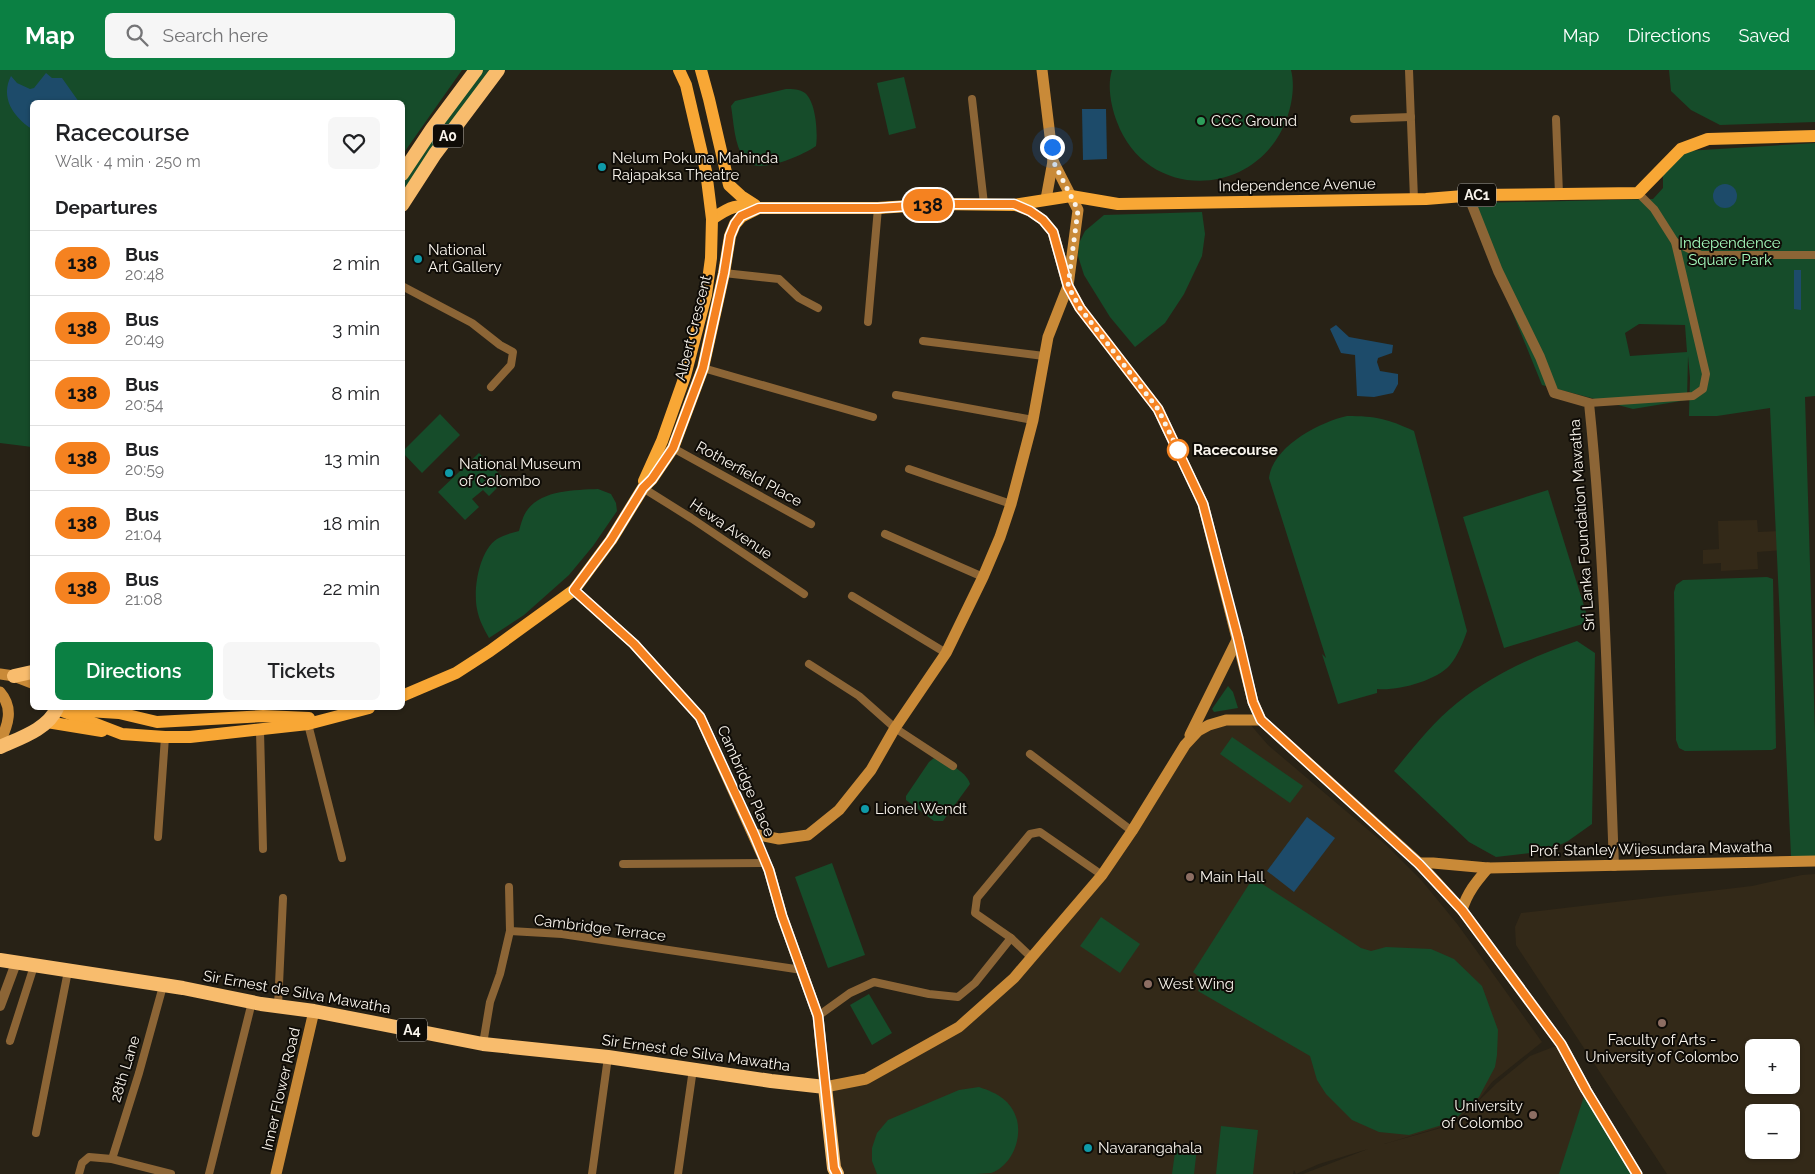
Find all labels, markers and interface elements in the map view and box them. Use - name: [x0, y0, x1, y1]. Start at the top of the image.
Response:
- search box: [105, 13, 455, 58]
- text: Map: [25, 21, 75, 50]
- icon: search: [123, 21, 151, 49]
- text: Search here: [163, 24, 268, 46]
- text: Map: [1563, 25, 1599, 46]
- text: Directions: [1627, 25, 1711, 46]
- text: Saved: [1739, 25, 1790, 46]
- place label: CCC Ground: [1211, 112, 1297, 130]
- marker: CCC Ground: [1195, 115, 1207, 127]
- button: heart: [328, 117, 380, 169]
- text: Racecourse: [55, 118, 189, 147]
- road number: A0: [433, 124, 463, 148]
- your location: [1040, 135, 1065, 160]
- place label: Nelum Pokuna Mahinda Rajapaksa Theatre: [612, 149, 778, 184]
- text: Walk · 4 min · 250 m: [55, 152, 201, 171]
- marker: Nelum Pokuna Mahinda Rajapaksa Theatre: [596, 161, 608, 173]
- street label: Independence Avenue: [1218, 175, 1376, 195]
- road number: AC1: [1458, 184, 1496, 206]
- line badge: 138: [899, 189, 957, 221]
- text: 138: [913, 194, 943, 215]
- text: Departures: [55, 196, 157, 218]
- park label: Independence Square Park: [1679, 234, 1781, 269]
- place label: National Art Gallery: [428, 241, 502, 276]
- text: Bus: [125, 243, 159, 265]
- text: 138: [68, 252, 97, 273]
- text: 2 min: [333, 252, 380, 274]
- marker: National Art Gallery: [412, 253, 424, 265]
- text: 20:48: [125, 265, 164, 284]
- street label: Albert Crescent: [671, 273, 715, 383]
- text: Bus: [125, 308, 159, 330]
- text: 138: [68, 317, 97, 338]
- text: 3 min: [332, 317, 380, 339]
- text: 20:49: [125, 330, 164, 349]
- text: Bus: [125, 373, 159, 395]
- text: 138: [68, 382, 97, 403]
- text: 8 min: [331, 382, 380, 404]
- text: 20:54: [125, 395, 164, 414]
- street label: Sri Lanka Foundation Mawatha: [1566, 418, 1598, 632]
- street label: Rotherfield Place: [693, 437, 805, 511]
- text: Bus: [125, 438, 159, 460]
- marker: Racecourse: [1167, 439, 1189, 461]
- place label: Racecourse: [1193, 441, 1278, 459]
- text: 138: [68, 447, 97, 468]
- text: 13 min: [324, 447, 380, 469]
- place label: National Museum of Colombo: [459, 455, 581, 490]
- text: 20:59: [125, 460, 164, 479]
- marker: National Museum of Colombo: [443, 467, 455, 479]
- street label: Hewa Avenue: [686, 495, 776, 563]
- text: Bus: [125, 503, 159, 525]
- text: 138: [68, 512, 97, 533]
- text: 18 min: [323, 512, 380, 534]
- text: 21:04: [125, 525, 162, 544]
- text: Bus: [125, 568, 159, 590]
- text: 138: [68, 577, 97, 598]
- text: 22 min: [323, 577, 380, 599]
- text: 21:08: [125, 590, 162, 609]
- button: Directions: [55, 642, 213, 700]
- button: Tickets: [223, 642, 380, 700]
- street label: Cambridge Place: [713, 723, 779, 840]
- place label: Lionel Wendt: [875, 800, 967, 818]
- marker: Lionel Wendt: [859, 803, 871, 815]
- street label: Prof. Stanley Wijesundara Mawatha: [1530, 838, 1772, 860]
- place label: Main Hall: [1200, 868, 1265, 886]
- marker: Main Hall: [1184, 871, 1196, 883]
- street label: Cambridge Terrace: [533, 911, 667, 945]
- street label: Sir Ernest de Silva Mawatha: [202, 967, 392, 1017]
- place label: West Wing: [1158, 975, 1234, 993]
- marker: West Wing: [1142, 978, 1154, 990]
- marker: Faculty of Arts - University of Colombo: [1656, 1017, 1668, 1029]
- road number: A4: [397, 1018, 427, 1042]
- street label: Inner Flower Road: [258, 1026, 304, 1152]
- street label: Sir Ernest de Silva Mawatha: [601, 1031, 791, 1075]
- place label: Faculty of Arts - University of Colombo: [1585, 1031, 1739, 1066]
- street label: 28th Lane: [106, 1033, 144, 1105]
- map controls: [1745, 1039, 1800, 1159]
- button: +: [1745, 1039, 1800, 1094]
- place label: University of Colombo: [1442, 1097, 1523, 1132]
- button: −: [1745, 1104, 1800, 1159]
- marker: University of Colombo: [1527, 1109, 1539, 1121]
- place label: Navarangahala: [1098, 1139, 1202, 1157]
- marker: Navarangahala: [1082, 1142, 1094, 1154]

